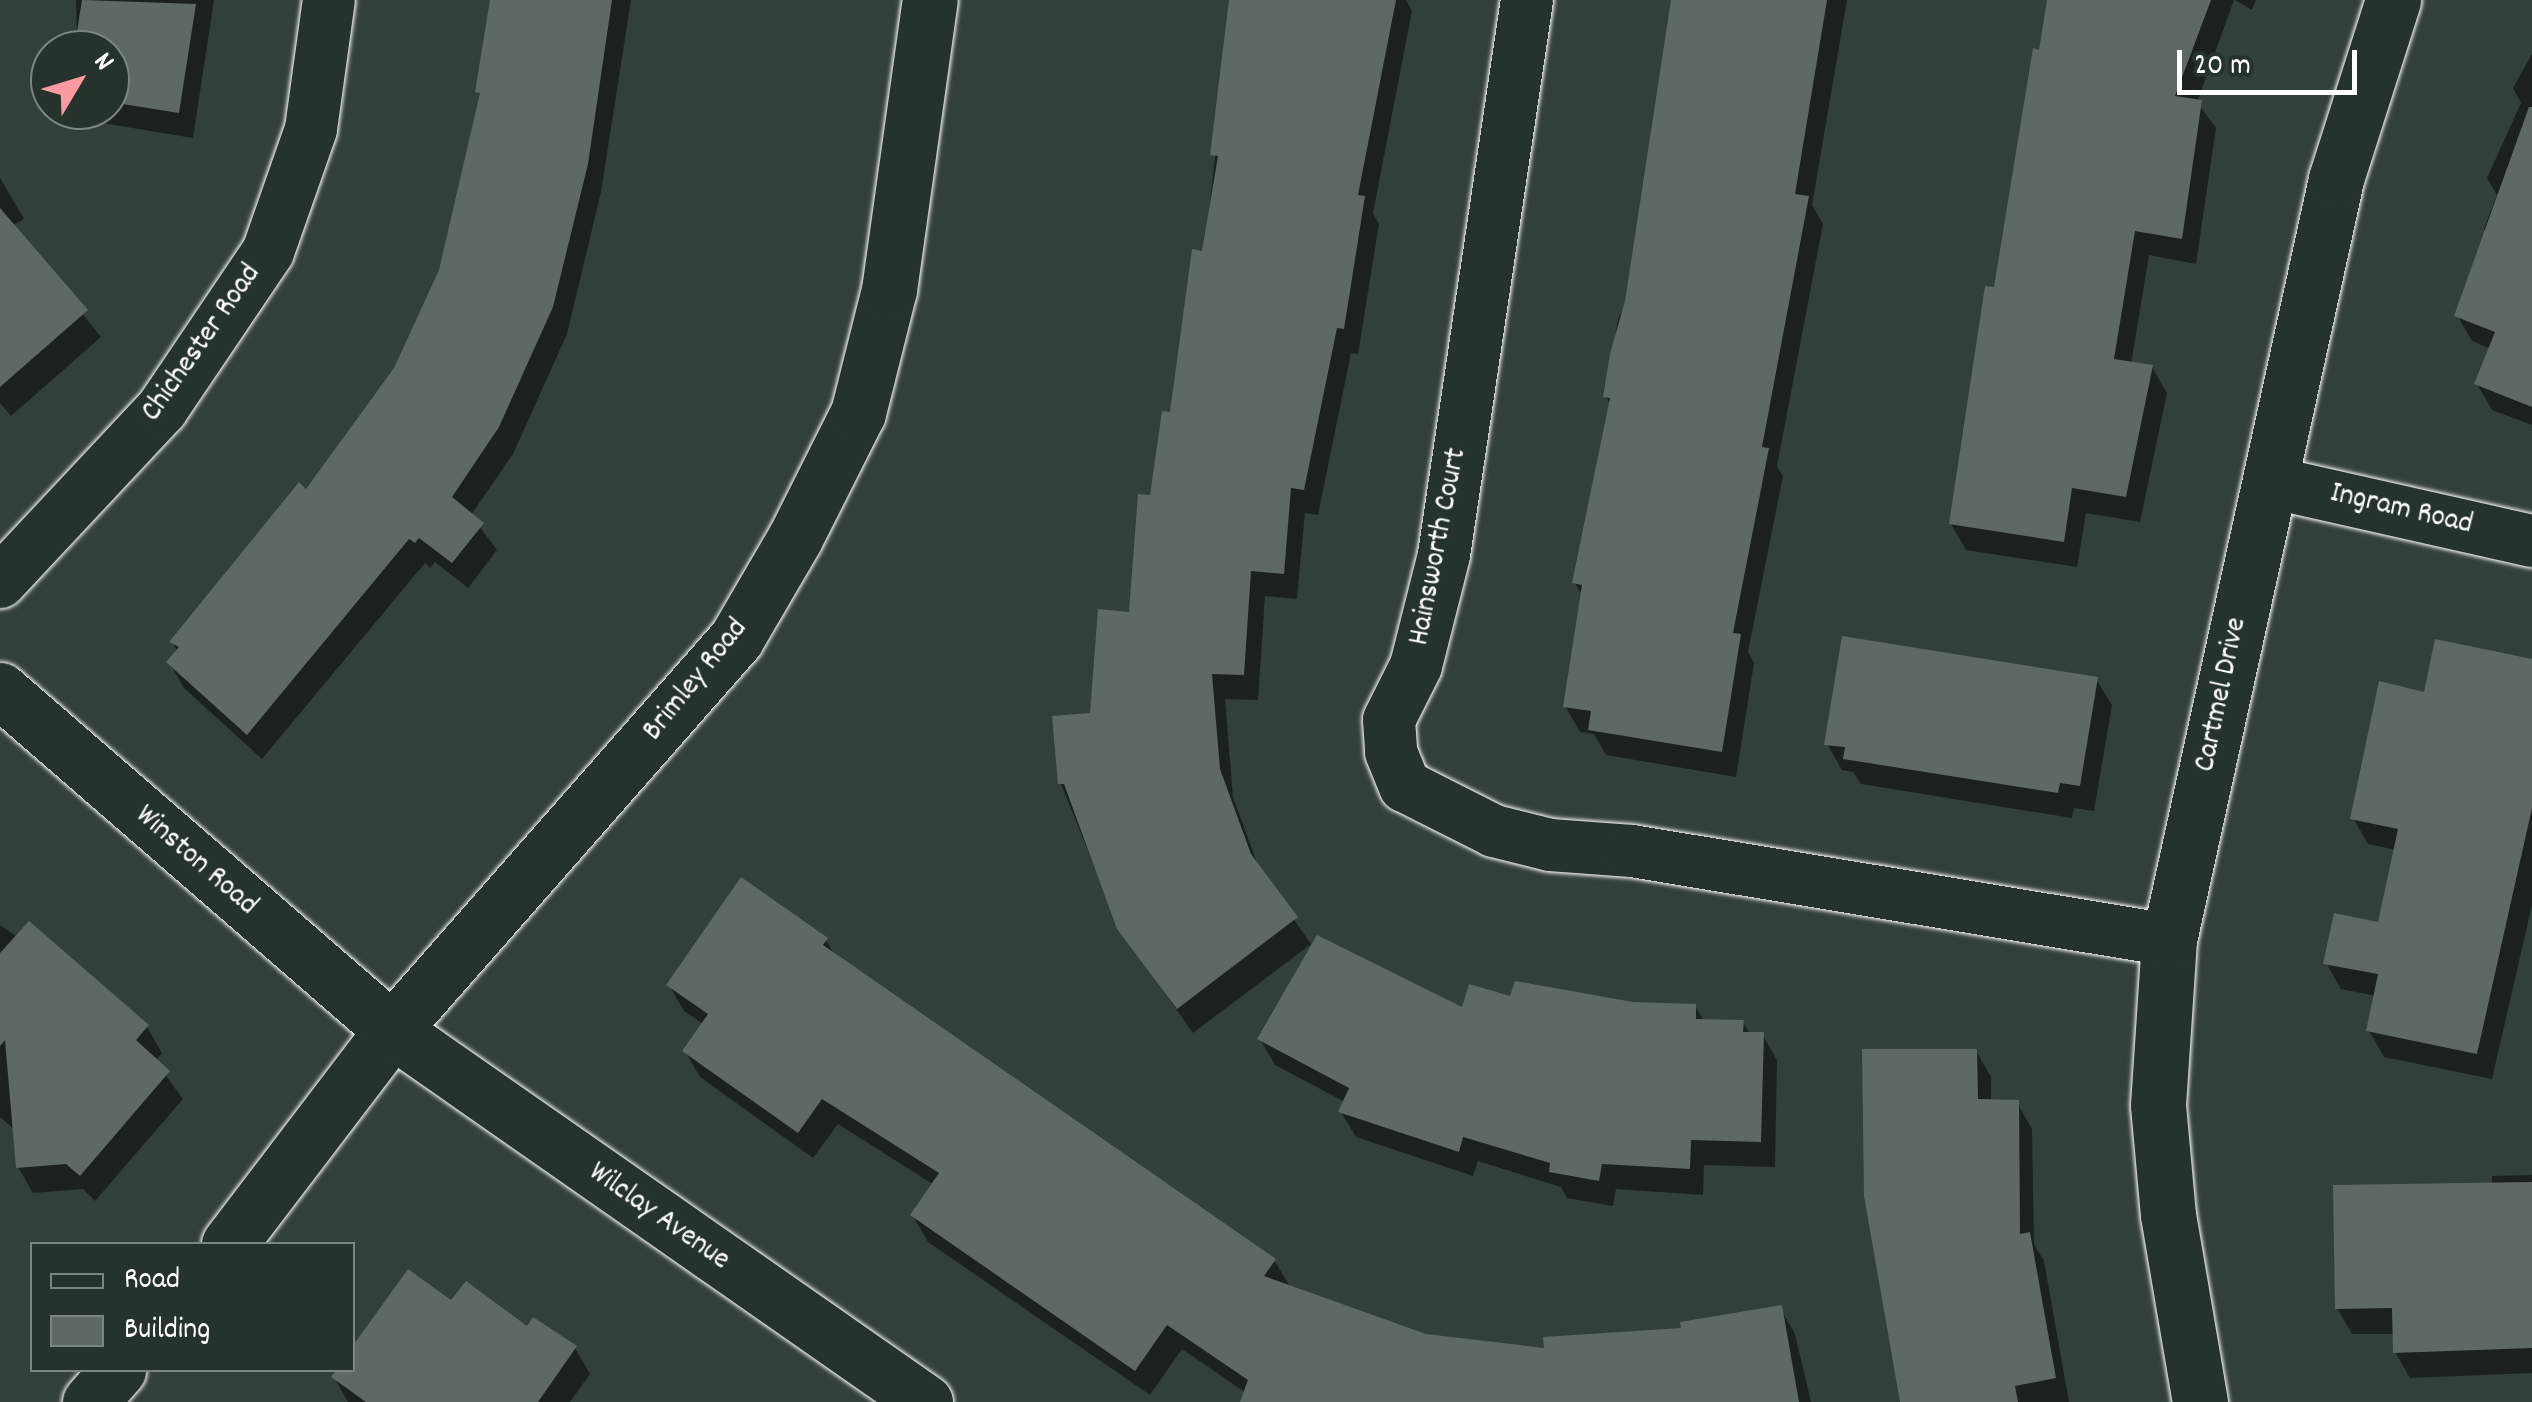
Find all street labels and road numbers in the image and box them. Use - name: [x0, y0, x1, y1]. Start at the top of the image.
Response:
- street label: Chichester Road: [135, 258, 271, 430]
- street label: Hainsworth Court: [1403, 445, 1477, 649]
- street label: Ingram Road: [2326, 477, 2476, 545]
- street label: Brimley Road: [637, 613, 757, 749]
- street label: Cartmel Drive: [2189, 615, 2257, 775]
- street label: Winston Road: [126, 799, 264, 925]
- street label: Wilclay Avenue: [580, 1156, 736, 1280]

